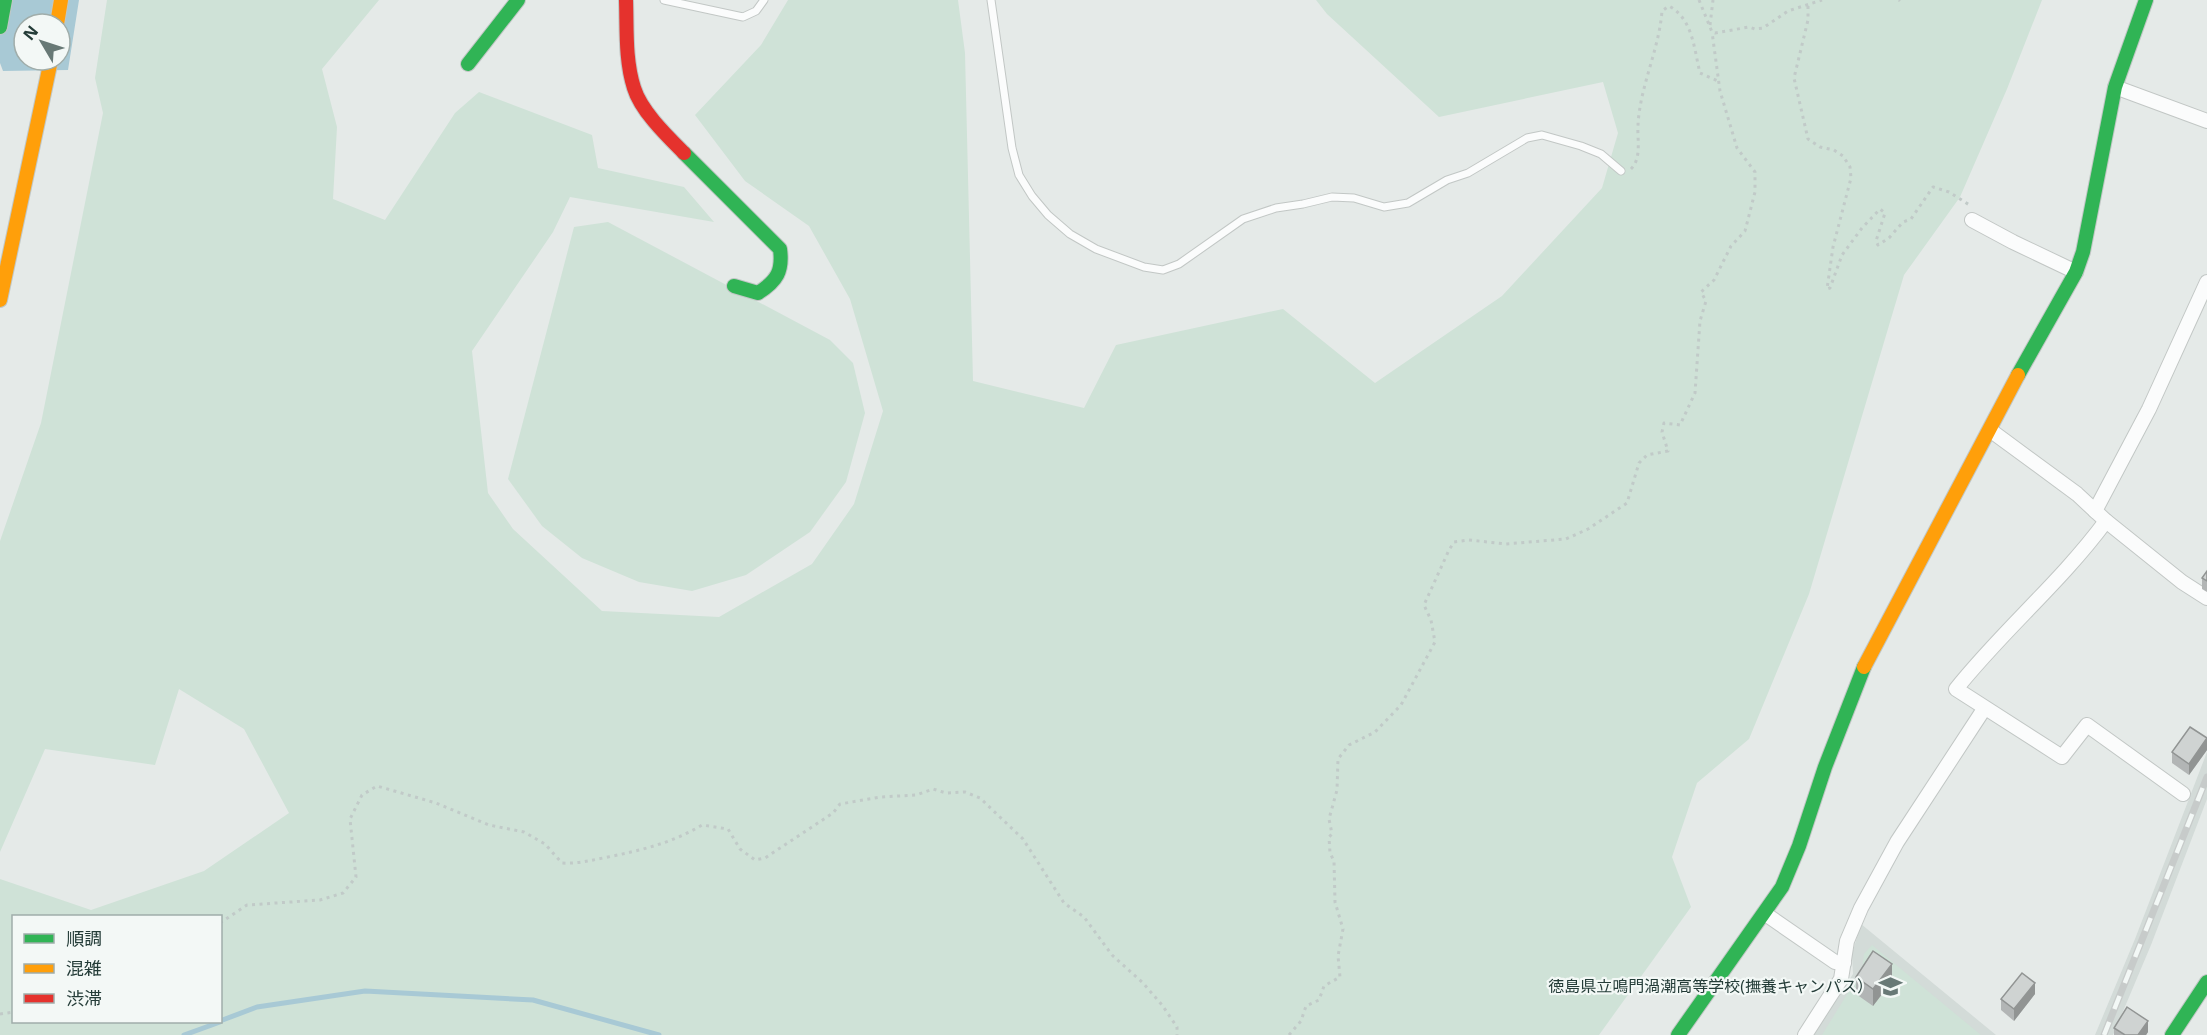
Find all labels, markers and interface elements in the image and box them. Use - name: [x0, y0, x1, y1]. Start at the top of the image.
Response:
- north arrow: [12, 12, 72, 72]
- text: N: [18, 21, 43, 45]
- legend: [12, 915, 222, 1023]
- text: 順調: [66, 926, 102, 950]
- text: 混雑: [66, 956, 102, 980]
- school or university icon: 徳島県立鳴門渦潮高等学校(撫養キャンパス）: [1878, 973, 1904, 999]
- place label: 徳島県立鳴門渦潮高等学校(撫養キャンパス）: [1548, 975, 1873, 997]
- text: 渋滞: [66, 986, 102, 1010]

